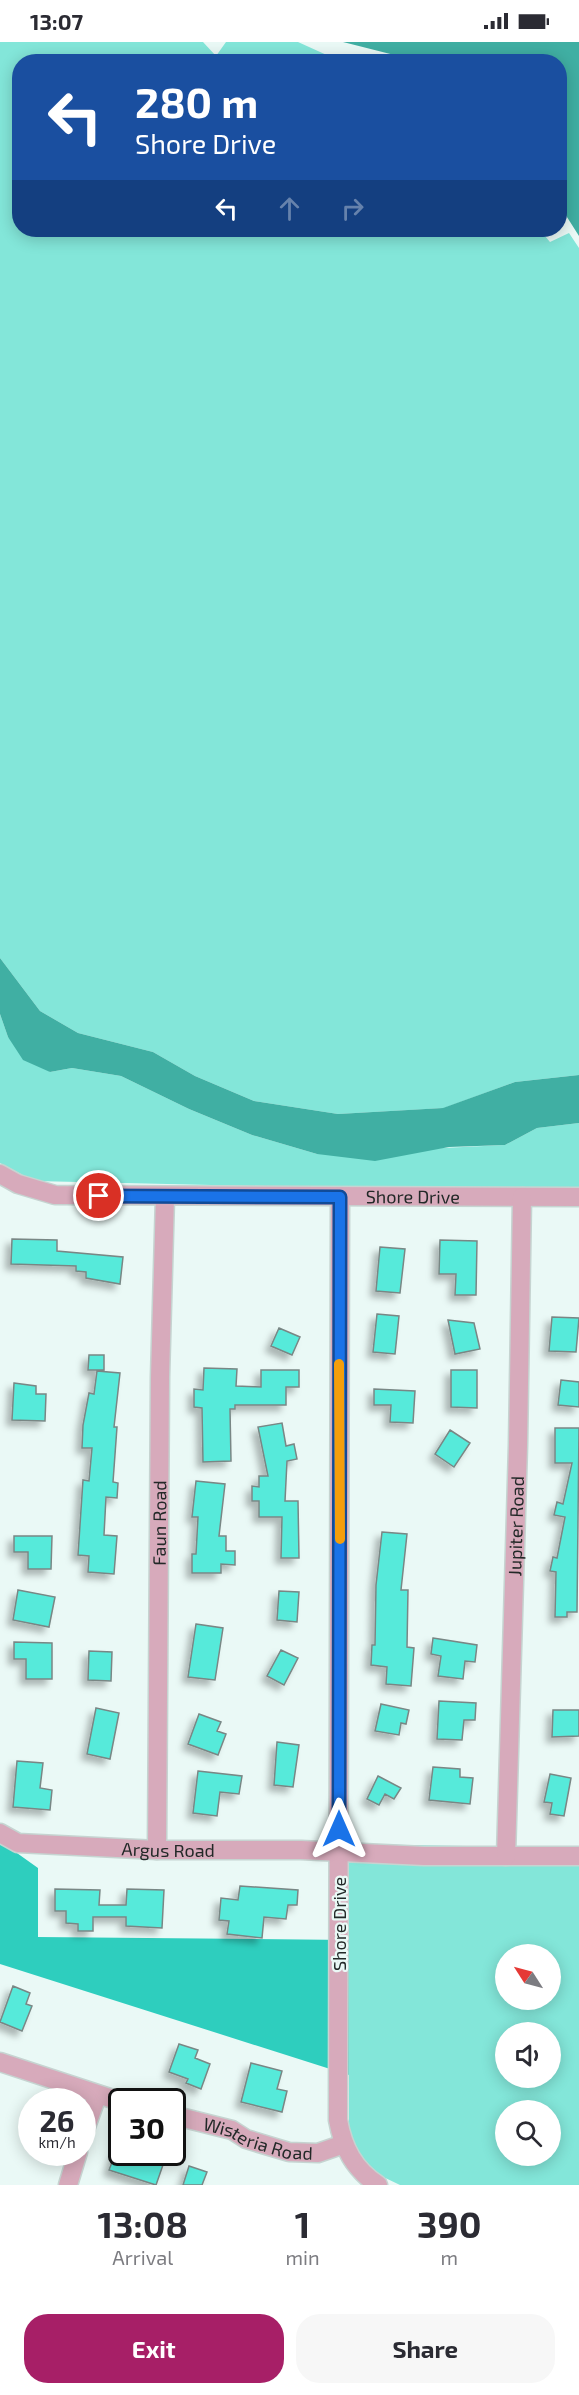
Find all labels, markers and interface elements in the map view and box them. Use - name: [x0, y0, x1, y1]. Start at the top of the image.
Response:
- text: 13:07: [30, 8, 83, 34]
- text: 280 m: [135, 76, 258, 126]
- icon: left: [36, 78, 114, 156]
- text: Shore Drive: [135, 127, 276, 159]
- icon: left: [210, 192, 243, 225]
- icon: ahead: [273, 192, 306, 225]
- icon: right: [336, 192, 369, 225]
- pin: [73, 1170, 124, 1221]
- icon: arrive: [82, 1179, 115, 1212]
- street label: Shore Drive: [366, 1185, 460, 1208]
- street label: Jupiter Road: [503, 1476, 528, 1577]
- street label: Faun Road: [148, 1480, 170, 1566]
- position arrow: [307, 1797, 371, 1861]
- street label: Argus Road: [121, 1837, 215, 1861]
- street label: Shore Drive: [328, 1877, 350, 1971]
- north arrow: [495, 1944, 561, 2010]
- map controls: [495, 1944, 561, 2166]
- button: sound: [495, 2022, 561, 2088]
- speed limit sign: 30: [108, 2088, 186, 2166]
- button: search: [495, 2100, 561, 2166]
- text: 26: [39, 2102, 75, 2138]
- street label: Wisteria Road: [201, 2112, 313, 2164]
- text: km/h: [38, 2133, 76, 2151]
- text: 13:08: [98, 2202, 188, 2245]
- text: 1: [295, 2202, 310, 2245]
- text: 390: [417, 2202, 481, 2245]
- text: Arrival: [112, 2245, 173, 2269]
- text: min: [285, 2245, 320, 2269]
- text: m: [441, 2245, 458, 2269]
- button: Exit: [24, 2314, 284, 2383]
- button: Share: [296, 2314, 555, 2383]

